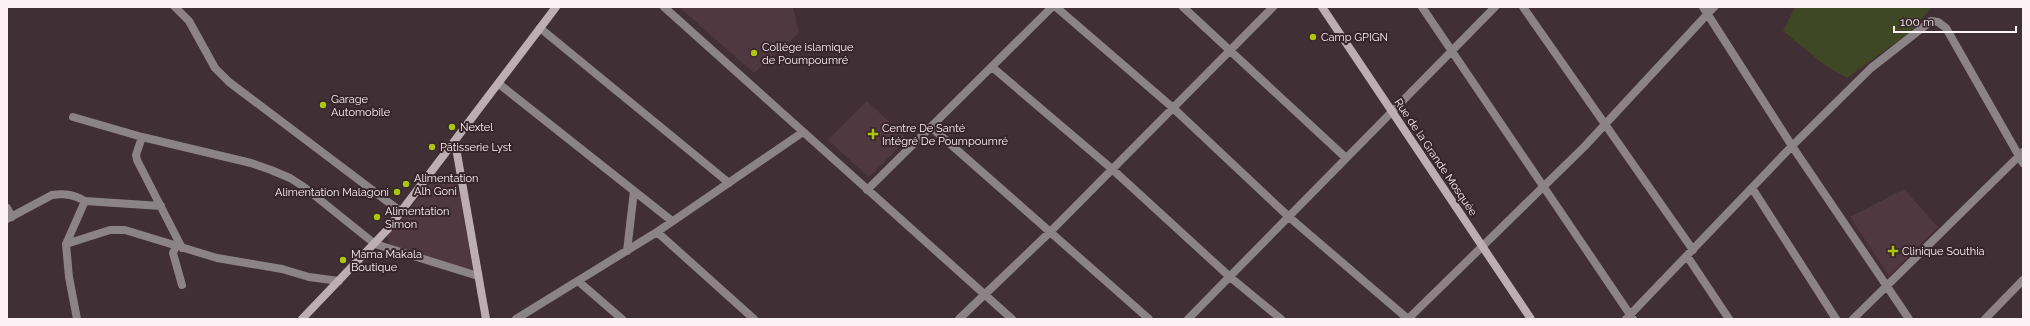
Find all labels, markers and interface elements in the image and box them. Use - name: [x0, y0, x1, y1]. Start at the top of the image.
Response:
- scale bar: [1894, 8, 2016, 34]
- text: 100 m: [1900, 15, 1934, 29]
- place label: Camp GPIGN: [1321, 31, 1388, 44]
- marker: Camp GPIGN: [1308, 32, 1318, 42]
- place label: Collège islamique de Poumpoumré: [762, 41, 854, 67]
- marker: Collège islamique de Poumpoumré: [749, 48, 759, 58]
- place label: Garage Automobile: [331, 93, 391, 119]
- street label: Rue de la Grande Mosquée: [1391, 96, 1480, 219]
- marker: Garage Automobile: [318, 100, 328, 110]
- place label: Nextel: [460, 121, 493, 134]
- marker: Nextel: [447, 122, 457, 132]
- place label: Centre De Santé Intégré De Poumpoumré: [882, 122, 1009, 148]
- marker: Centre De Santé Intégré De Poumpoumré: [867, 128, 879, 140]
- place label: Pâtisserie Lyst: [440, 141, 512, 154]
- marker: Pâtisserie Lyst: [427, 142, 437, 152]
- place label: Alimentation Alh Goni: [414, 172, 478, 198]
- marker: Alimentation Alh Goni: [401, 179, 411, 189]
- place label: Alimentation Malagoni: [275, 186, 389, 199]
- marker: Alimentation Malagoni: [392, 187, 402, 197]
- place label: Alimentation Simon: [385, 205, 449, 231]
- marker: Alimentation Simon: [372, 212, 382, 222]
- marker: Clinique Southia: [1887, 245, 1899, 257]
- place label: Clinique Southia: [1902, 245, 1985, 258]
- place label: Mama Makala Boutique: [351, 248, 422, 274]
- marker: Mama Makala Boutique: [338, 255, 348, 265]

